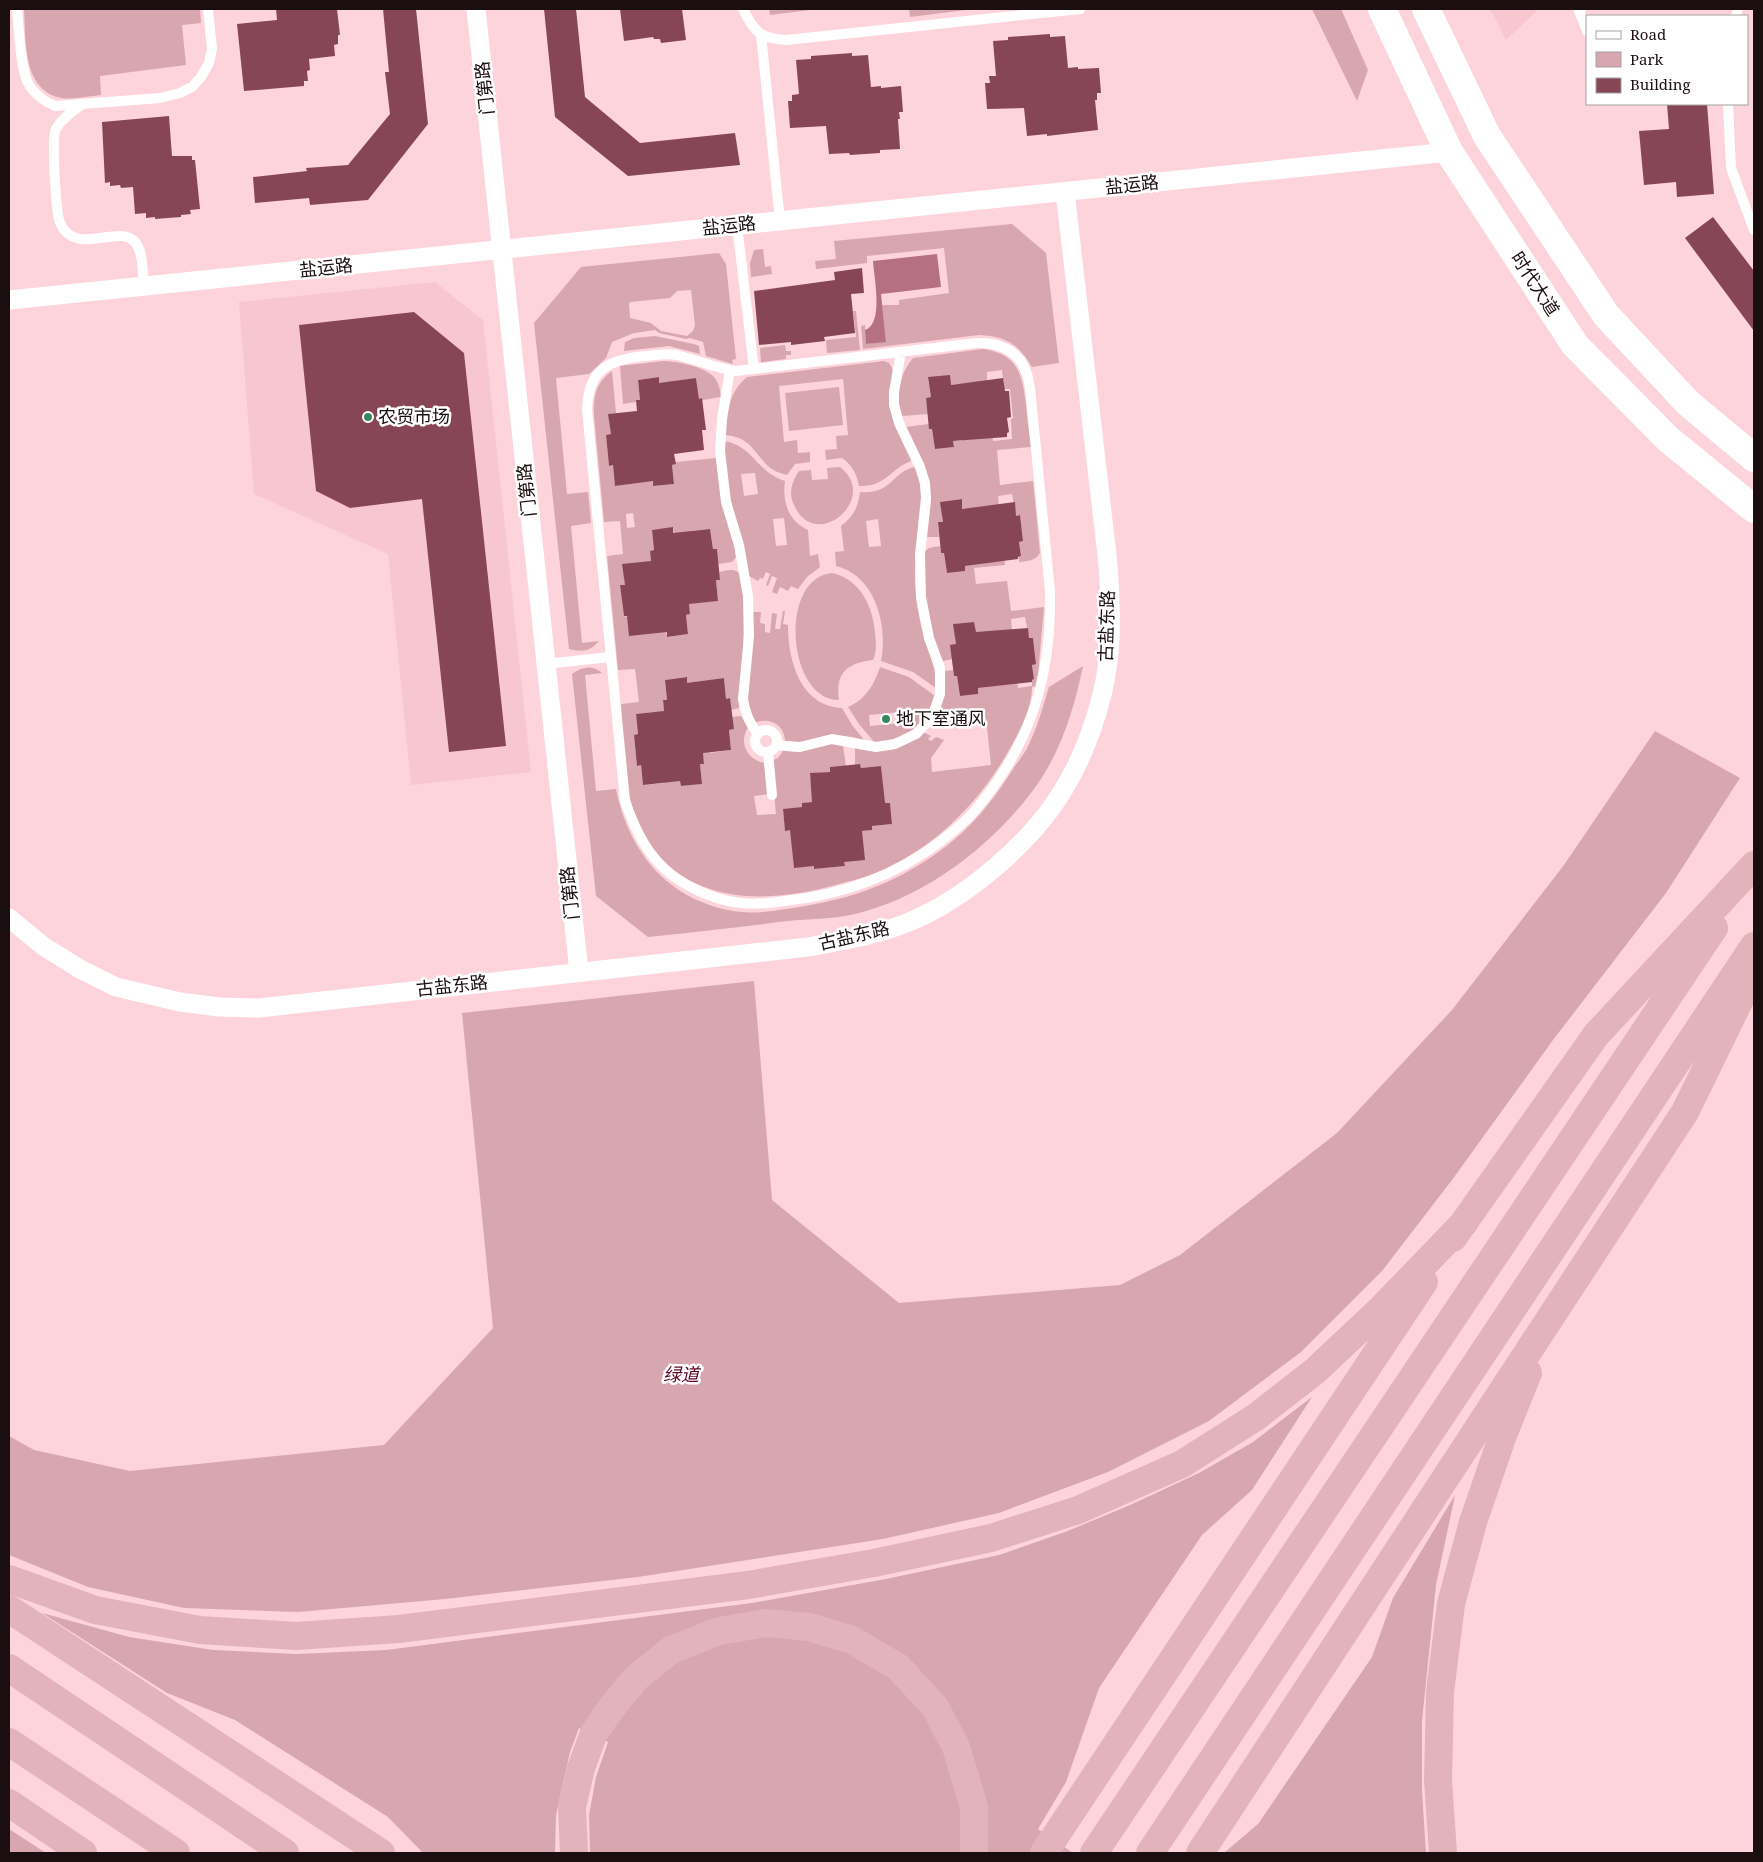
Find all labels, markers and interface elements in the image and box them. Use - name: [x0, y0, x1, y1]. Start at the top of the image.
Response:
- legend: [1586, 15, 1748, 105]
- text: Road: [1630, 24, 1666, 44]
- text: Park: [1630, 49, 1664, 69]
- street label: 门第路: [469, 60, 499, 116]
- text: Building: [1630, 74, 1691, 94]
- street label: 盐运路: [1104, 169, 1160, 199]
- street label: 盐运路: [701, 210, 757, 240]
- street label: 时代大道: [1506, 247, 1566, 320]
- street label: 盐运路: [298, 252, 354, 282]
- place label: 农贸市场: [378, 404, 450, 428]
- marker: 农贸市场: [362, 411, 374, 423]
- street label: 门第路: [511, 462, 541, 518]
- street label: 古盐东路: [1093, 590, 1119, 662]
- place label: 地下室通风: [896, 706, 986, 730]
- marker: 地下室通风: [880, 713, 892, 725]
- street label: 门第路: [554, 865, 584, 921]
- street label: 古盐东路: [816, 915, 892, 955]
- street label: 古盐东路: [415, 969, 489, 1001]
- park label: 绿道: [663, 1362, 702, 1386]

